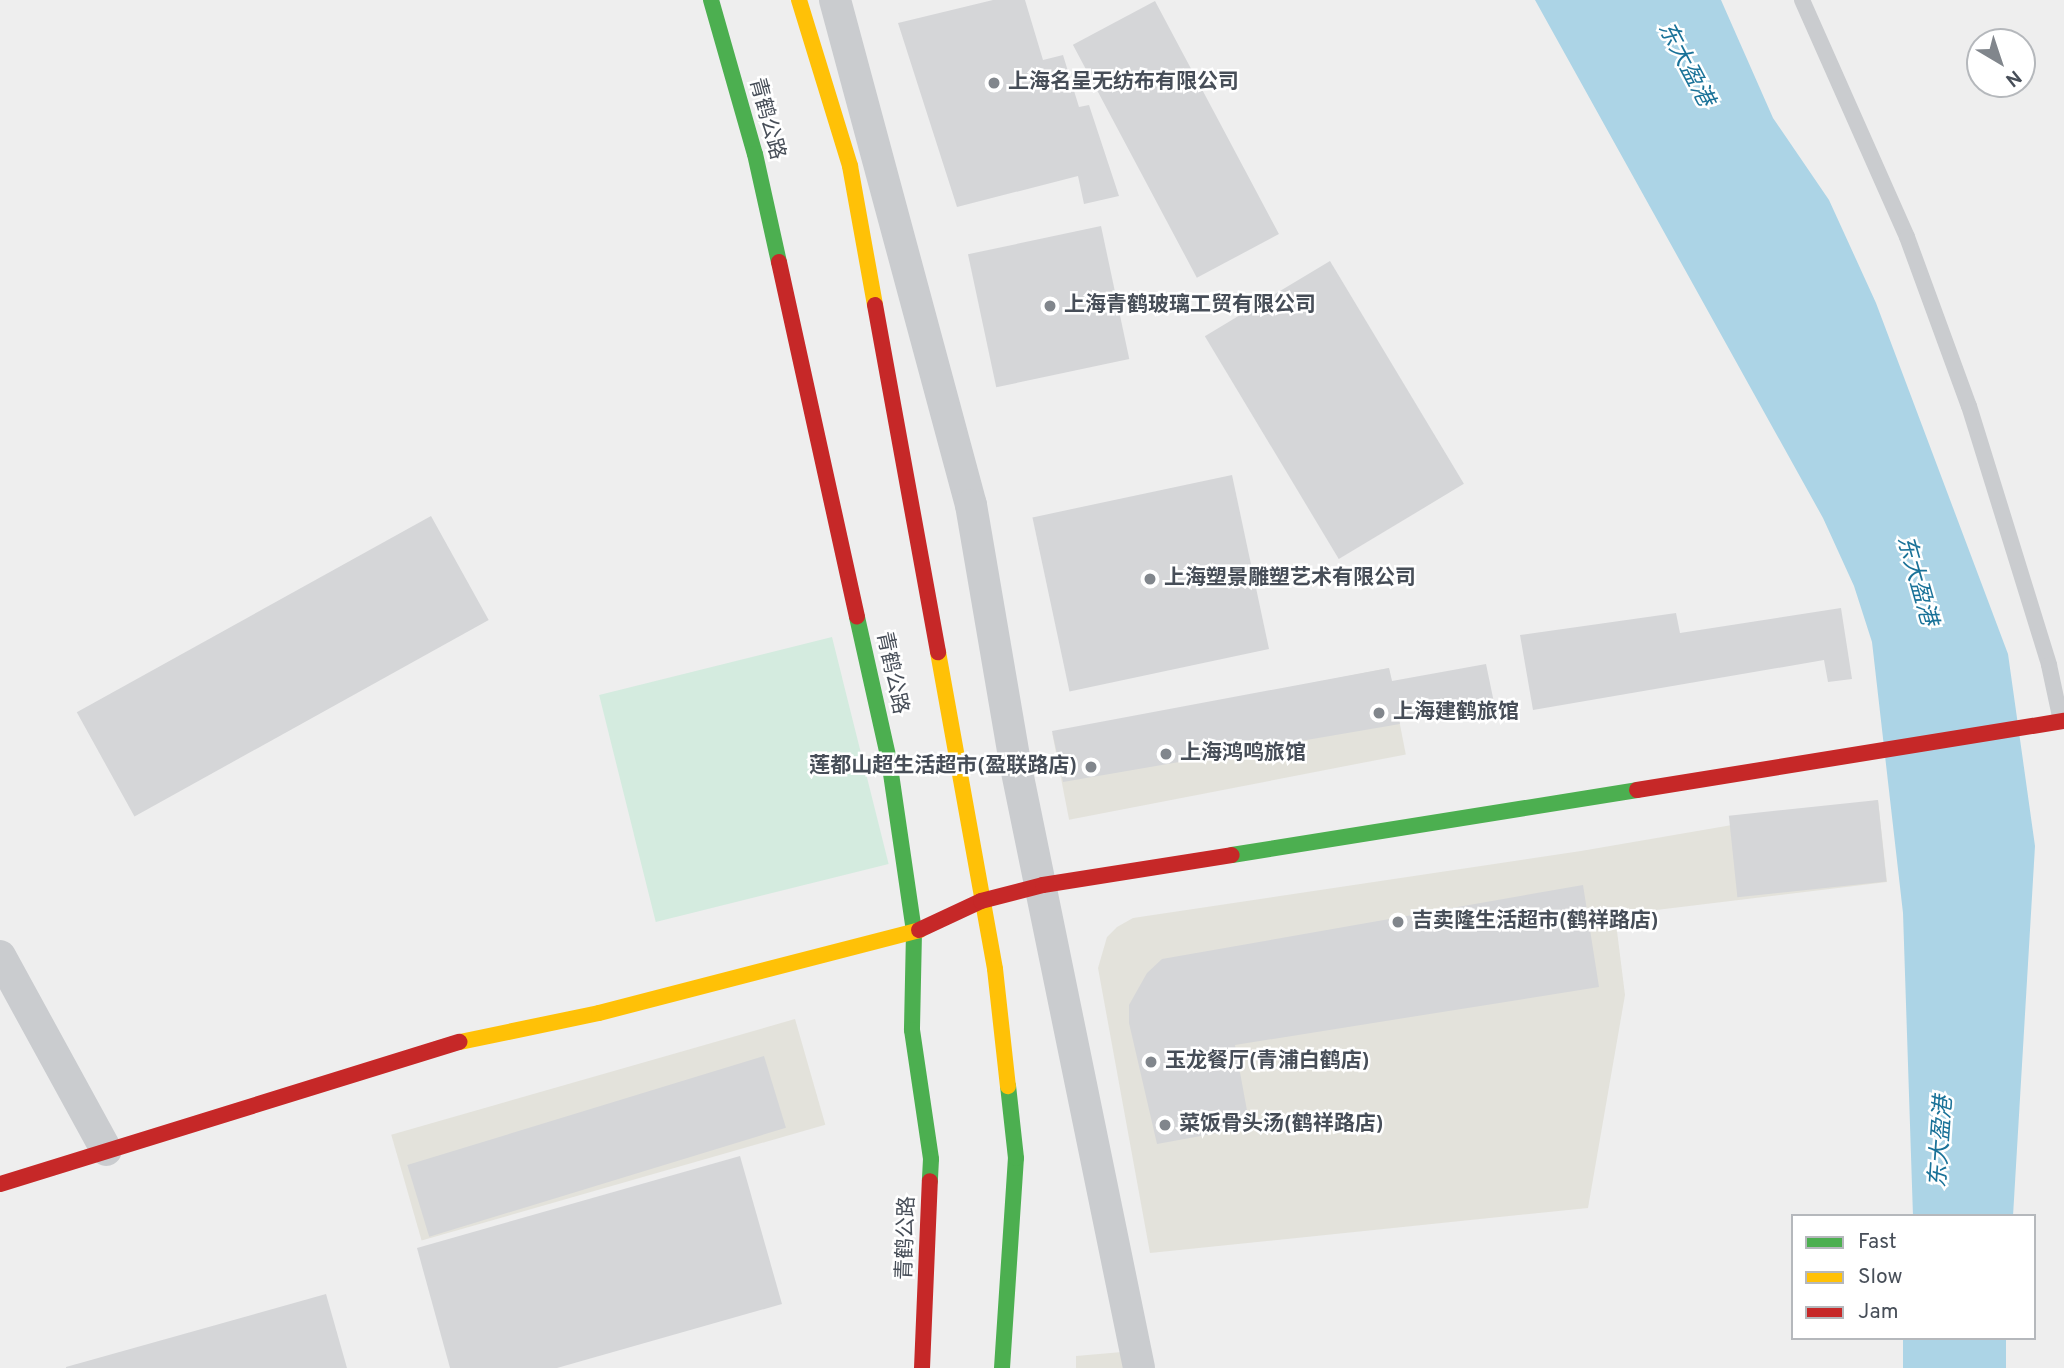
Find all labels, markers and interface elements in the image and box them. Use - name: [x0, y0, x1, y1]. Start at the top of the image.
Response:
- water label: 东大盈港: [1650, 18, 1718, 112]
- north arrow: [1966, 28, 2036, 98]
- text: N: [2000, 64, 2026, 91]
- place label: 上海名呈无纺布有限公司: [1008, 70, 1239, 96]
- street label: 青鹤公路: [743, 75, 789, 163]
- marker: 上海名呈无纺布有限公司: [986, 75, 1002, 91]
- place label: 上海青鹤玻璃工贸有限公司: [1064, 293, 1316, 319]
- marker: 上海青鹤玻璃工贸有限公司: [1042, 298, 1058, 314]
- water label: 东大盈港: [1889, 533, 1941, 629]
- place label: 上海塑景雕塑艺术有限公司: [1164, 566, 1416, 592]
- marker: 上海塑景雕塑艺术有限公司: [1142, 571, 1158, 587]
- street label: 青鹤公路: [870, 629, 912, 717]
- place label: 上海建鹤旅馆: [1393, 700, 1519, 726]
- marker: 上海建鹤旅馆: [1371, 705, 1387, 721]
- place label: 上海鸿鸣旅馆: [1180, 741, 1306, 767]
- marker: 上海鸿鸣旅馆: [1158, 746, 1174, 762]
- place label: 莲都山超生活超市(盈联路店): [809, 754, 1077, 780]
- marker: 莲都山超生活超市(盈联路店): [1083, 759, 1099, 775]
- place label: 吉卖隆生活超市(鹤祥路店): [1412, 909, 1659, 935]
- marker: 吉卖隆生活超市(鹤祥路店): [1390, 914, 1406, 930]
- place label: 玉龙餐厅(青浦白鹤店): [1165, 1049, 1370, 1075]
- marker: 玉龙餐厅(青浦白鹤店): [1143, 1054, 1159, 1070]
- water label: 东大盈港: [1926, 1095, 1960, 1189]
- place label: 菜饭骨头汤(鹤祥路店): [1179, 1112, 1384, 1138]
- marker: 菜饭骨头汤(鹤祥路店): [1157, 1117, 1173, 1133]
- street label: 青鹤公路: [893, 1196, 921, 1280]
- legend: [1791, 1214, 2036, 1340]
- text: Fast: [1858, 1229, 1897, 1256]
- text: Slow: [1858, 1264, 1903, 1291]
- text: Jam: [1858, 1299, 1899, 1326]

